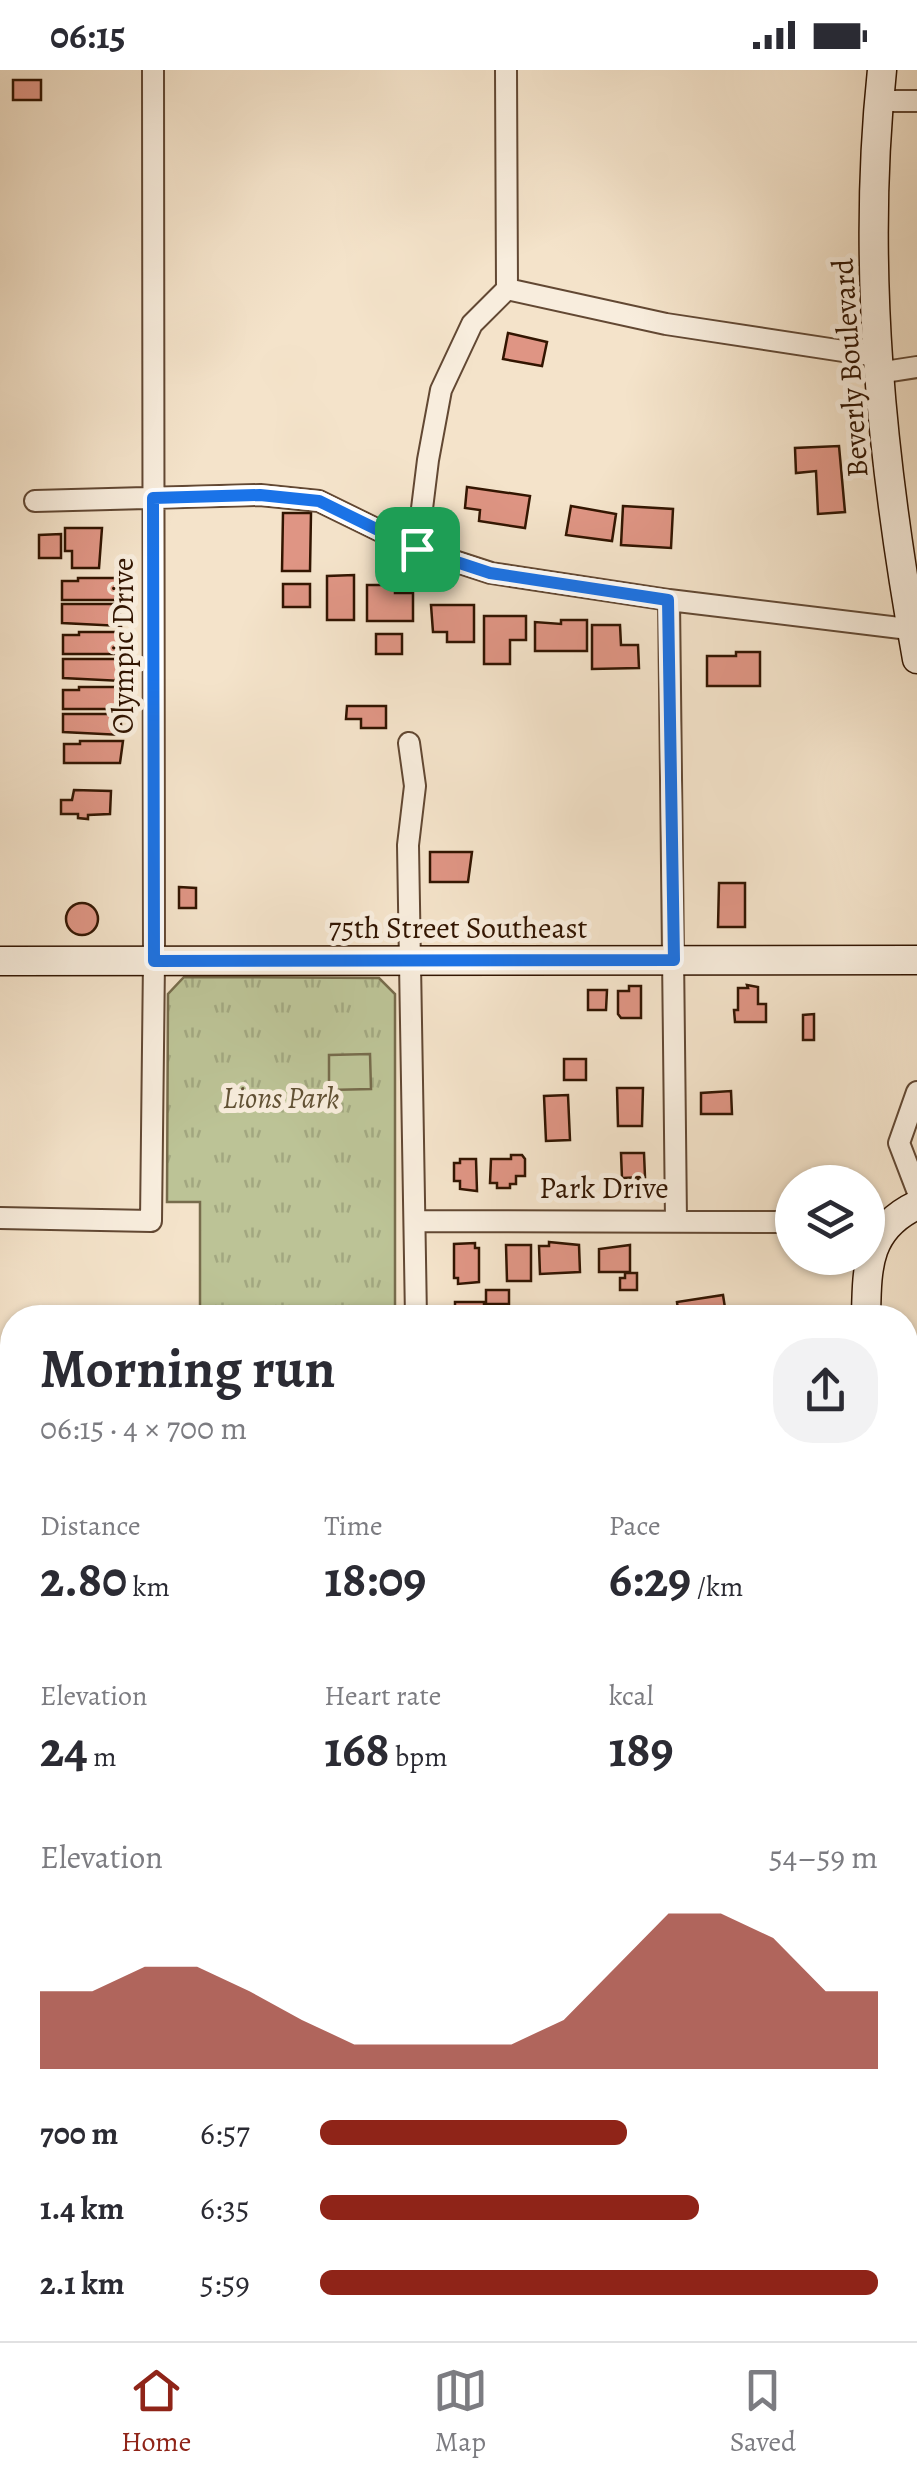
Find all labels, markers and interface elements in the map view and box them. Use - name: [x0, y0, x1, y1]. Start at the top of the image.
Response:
- text: 06:15: [50, 9, 126, 61]
- street label: Beverly Boulevard: [822, 256, 878, 479]
- pin: [375, 507, 460, 592]
- icon: arrive: [390, 522, 445, 577]
- street label: Olympic Drive: [103, 558, 143, 734]
- street label: 75th Street Southeast: [329, 908, 588, 948]
- park label: Lions Park: [223, 1078, 339, 1118]
- map controls: [775, 1165, 885, 1275]
- button: layers: [775, 1165, 885, 1275]
- street label: Park Drive: [539, 1168, 669, 1208]
- text: Morning run: [40, 1331, 335, 1406]
- button: share: [773, 1338, 878, 1443]
- text: 06:15 · 4 × 700 m: [40, 1406, 247, 1450]
- text: Distance: [40, 1507, 140, 1545]
- text: Time: [324, 1507, 383, 1545]
- text: Pace: [609, 1507, 661, 1545]
- text: 2.80: [40, 1545, 127, 1613]
- text: 18:09: [324, 1545, 426, 1613]
- text: 6:29: [609, 1545, 691, 1613]
- text: km: [127, 1568, 170, 1606]
- text: /km: [691, 1568, 743, 1606]
- text: Elevation: [40, 1677, 147, 1715]
- text: Heart rate: [324, 1677, 441, 1715]
- text: kcal: [609, 1677, 654, 1715]
- text: 24: [40, 1715, 88, 1783]
- text: 168: [324, 1715, 390, 1783]
- text: 189: [609, 1715, 674, 1783]
- text: m: [88, 1738, 117, 1776]
- text: bpm: [390, 1738, 447, 1776]
- text: Elevation: [40, 1835, 163, 1879]
- text: 54–59 m: [769, 1835, 878, 1879]
- text: 700 m: [40, 2111, 118, 2155]
- text: 6:57: [200, 2111, 250, 2155]
- text: 1.4 km: [40, 2186, 124, 2230]
- text: 6:35: [200, 2186, 249, 2230]
- text: 2.1 km: [40, 2261, 125, 2305]
- text: 5:59: [200, 2261, 250, 2305]
- tab: Home: [121, 2363, 191, 2461]
- tab: Map: [433, 2363, 488, 2461]
- tab: Saved: [730, 2363, 796, 2461]

